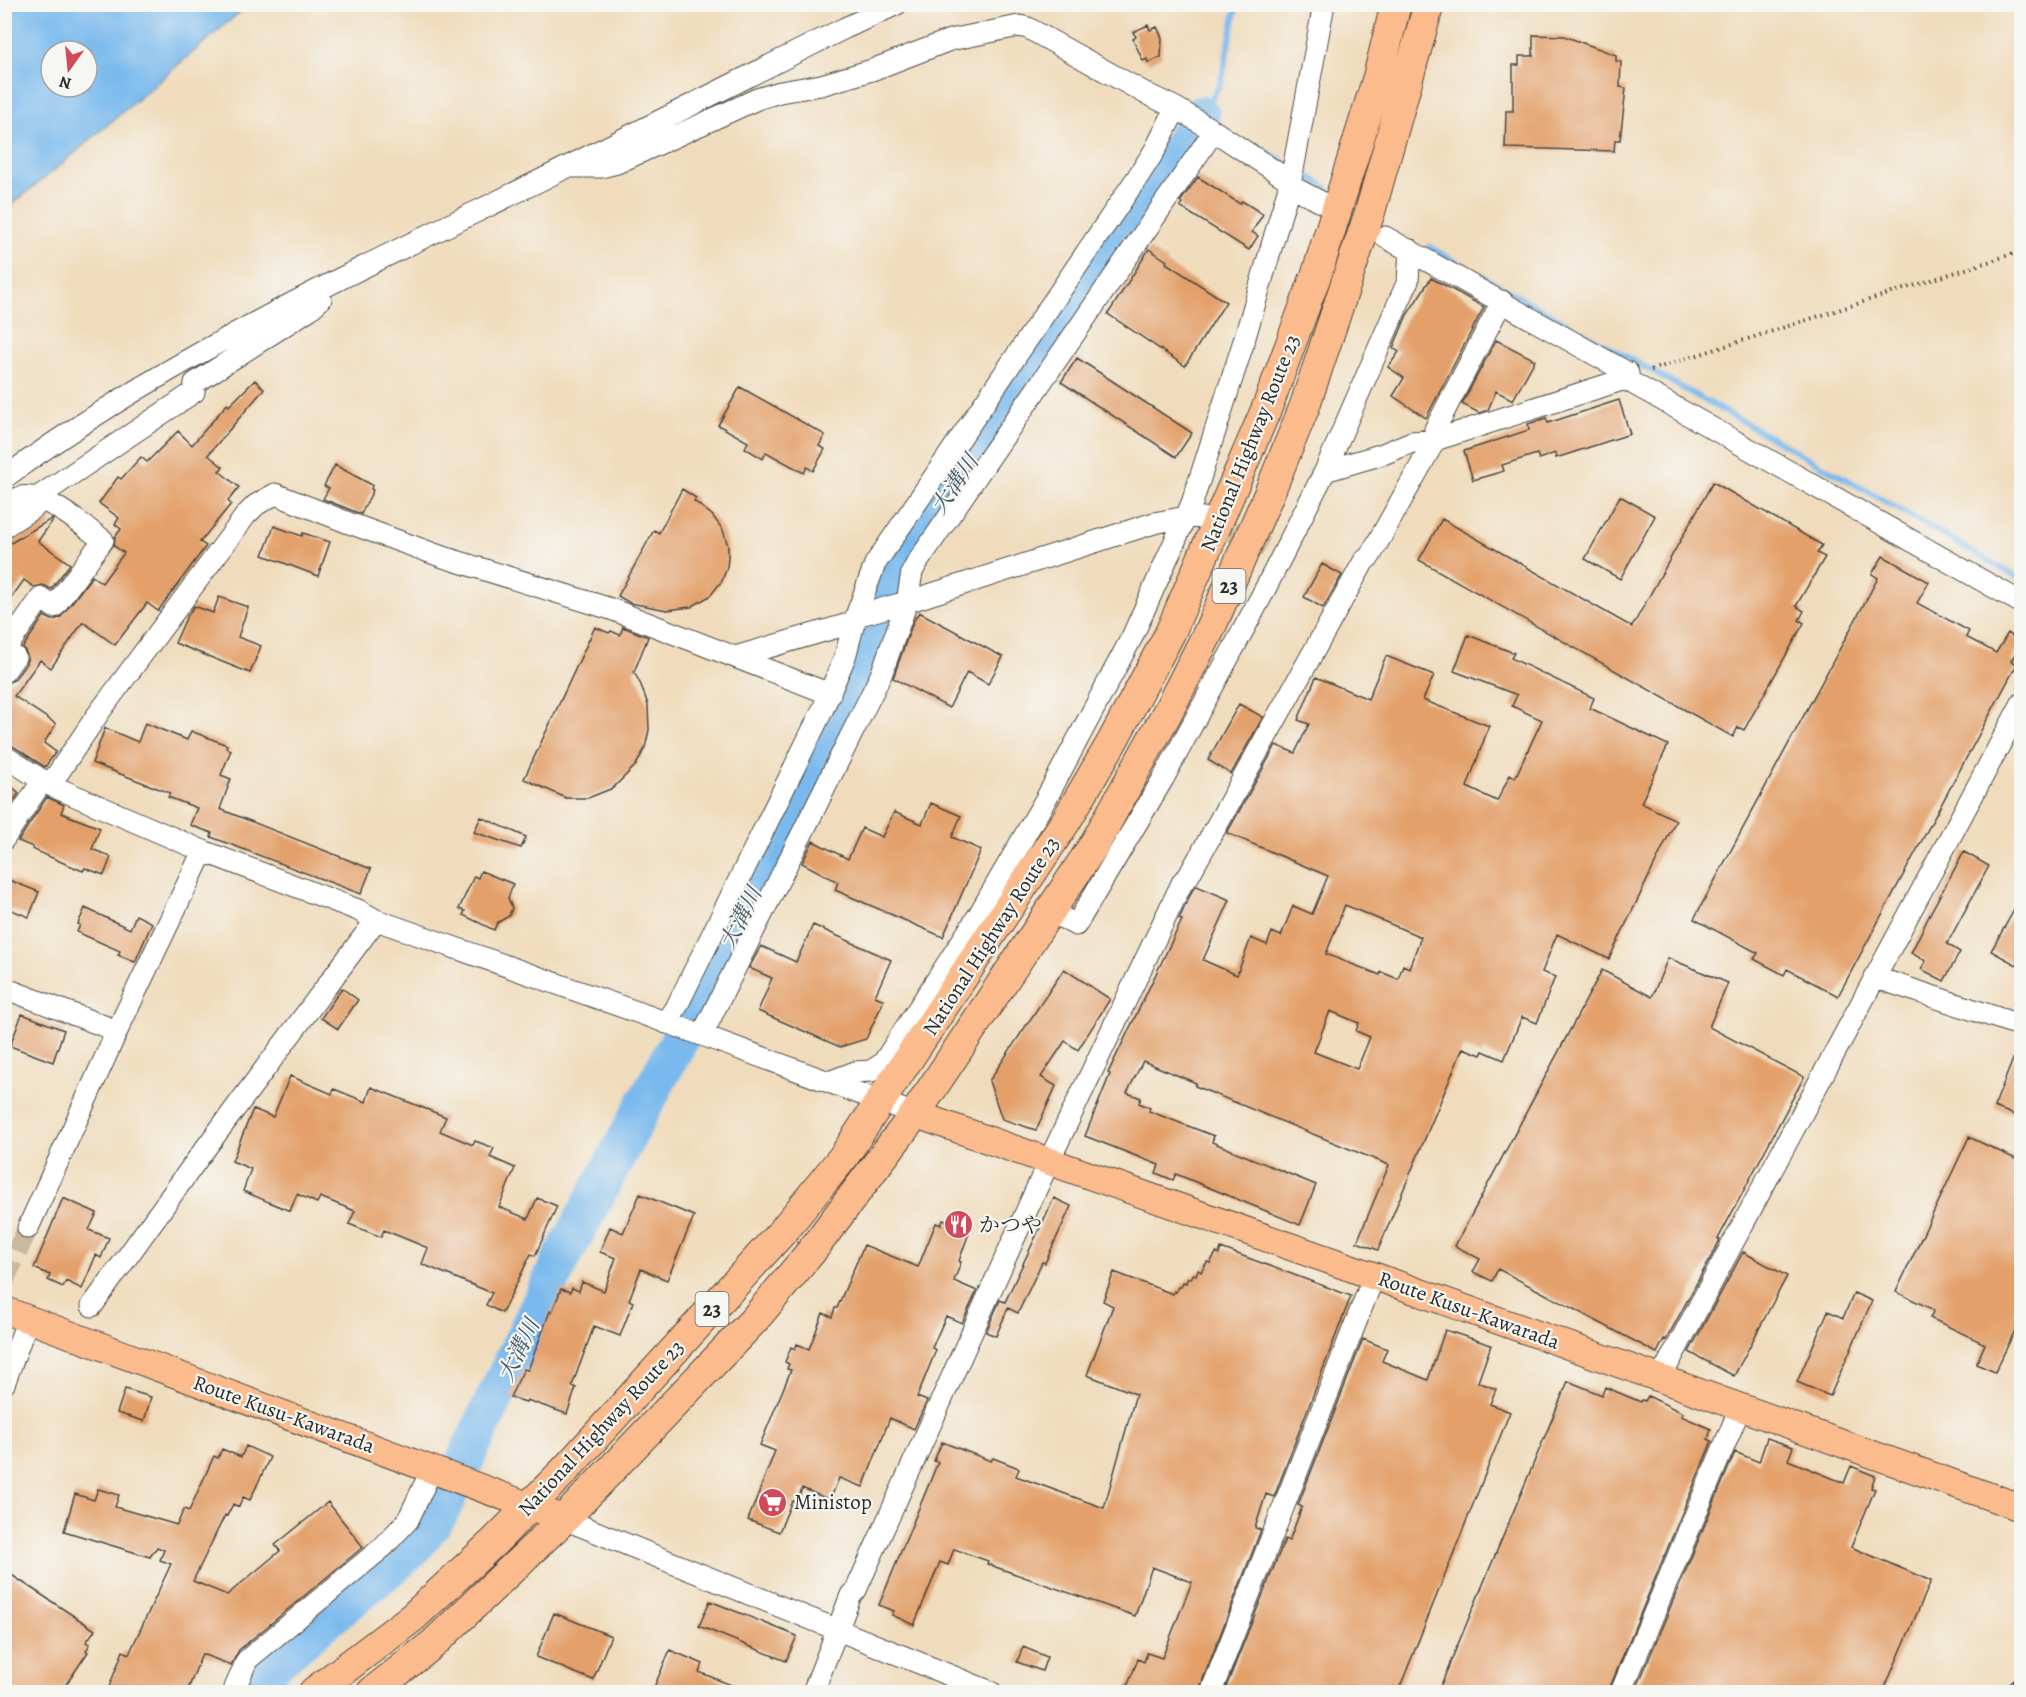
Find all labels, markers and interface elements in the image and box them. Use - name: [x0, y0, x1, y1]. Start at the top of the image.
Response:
- north arrow: [39, 39, 99, 99]
- text: N: [57, 70, 74, 95]
- street label: National Highway Route 23: [1194, 330, 1306, 556]
- water label: 大溝川: [924, 447, 987, 520]
- road number: 23: [1212, 569, 1246, 603]
- street label: National Highway Route 23: [916, 831, 1066, 1041]
- water label: 大溝川: [713, 880, 770, 955]
- restaurant icon: かつや: [942, 1209, 974, 1241]
- place label: かつや: [979, 1211, 1042, 1239]
- street label: Route Kusu-Kawarada: [1374, 1264, 1564, 1356]
- road number: 23: [696, 1292, 728, 1326]
- water label: 大溝川: [491, 1312, 548, 1387]
- street label: National Highway Route 23: [512, 1334, 690, 1522]
- street label: Route Kusu-Kawarada: [189, 1368, 379, 1460]
- supermarket icon: Ministop: [757, 1486, 789, 1518]
- place label: Ministop: [794, 1488, 872, 1516]

